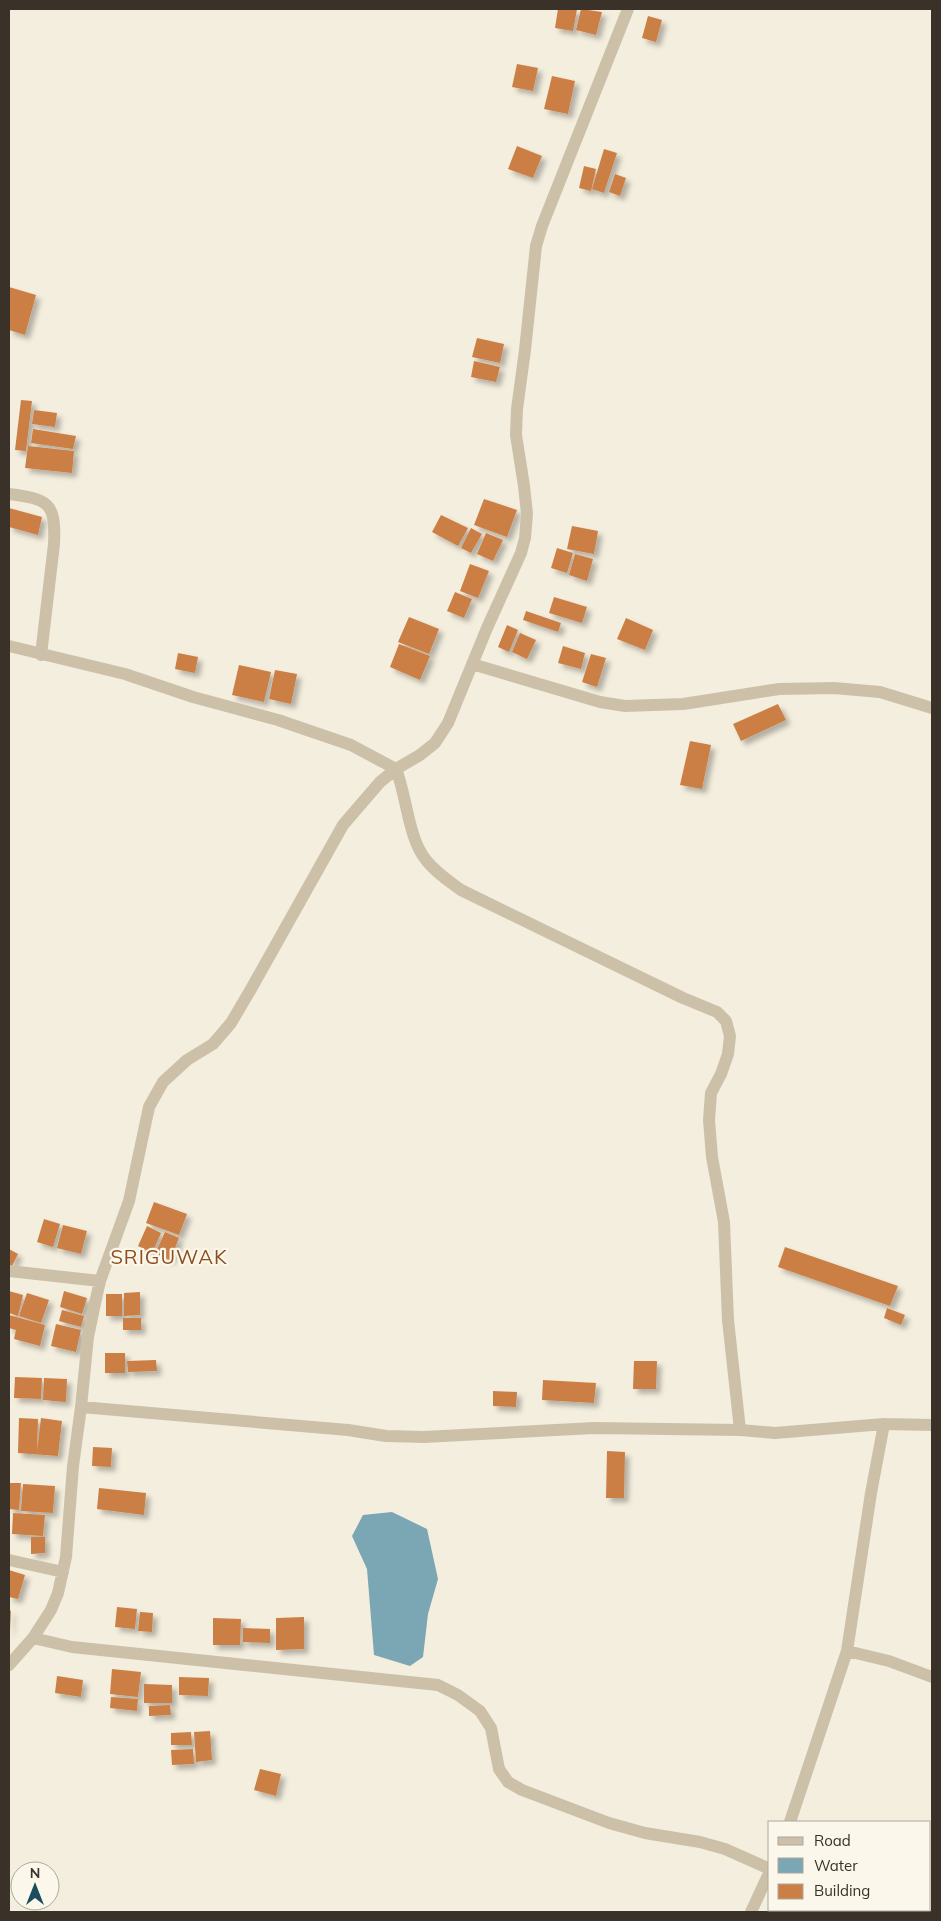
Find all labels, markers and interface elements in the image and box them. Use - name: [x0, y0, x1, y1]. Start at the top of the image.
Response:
- district label: SRIGUWAK: [110, 1244, 228, 1269]
- legend: [768, 1821, 931, 1911]
- text: Road: [814, 1831, 851, 1850]
- text: Water: [814, 1856, 858, 1875]
- north arrow: [10, 1861, 60, 1911]
- text: N: [30, 1864, 40, 1882]
- text: Building: [814, 1881, 870, 1900]

